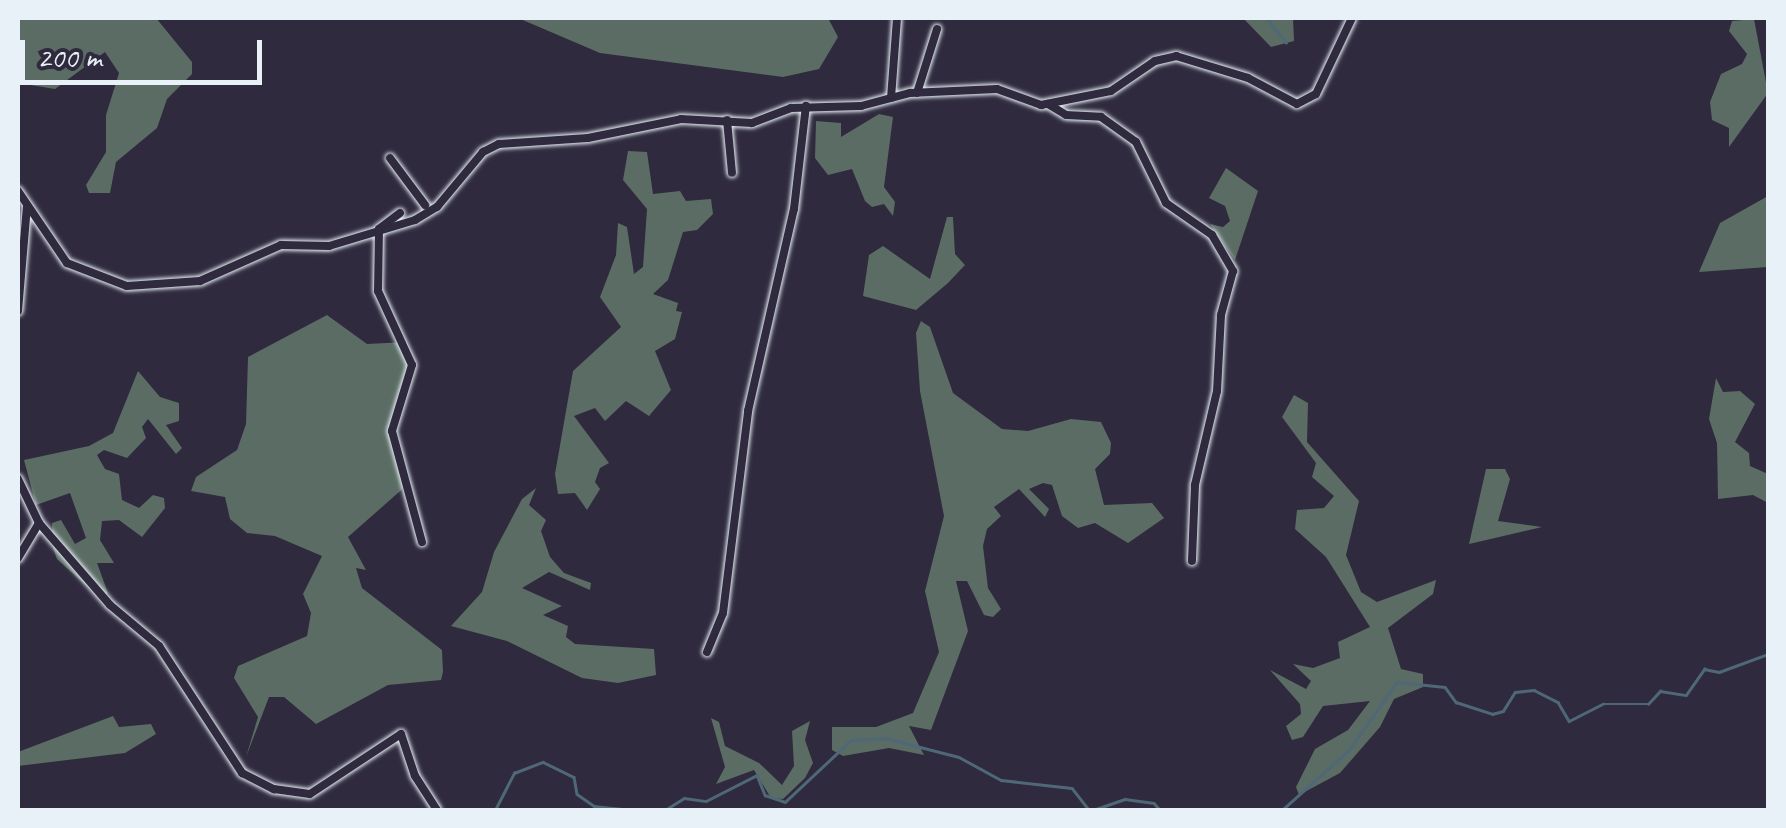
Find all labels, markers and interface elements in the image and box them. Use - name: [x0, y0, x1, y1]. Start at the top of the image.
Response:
- scale bar: [25, 20, 268, 82]
- text: 200 m: [37, 38, 102, 76]

